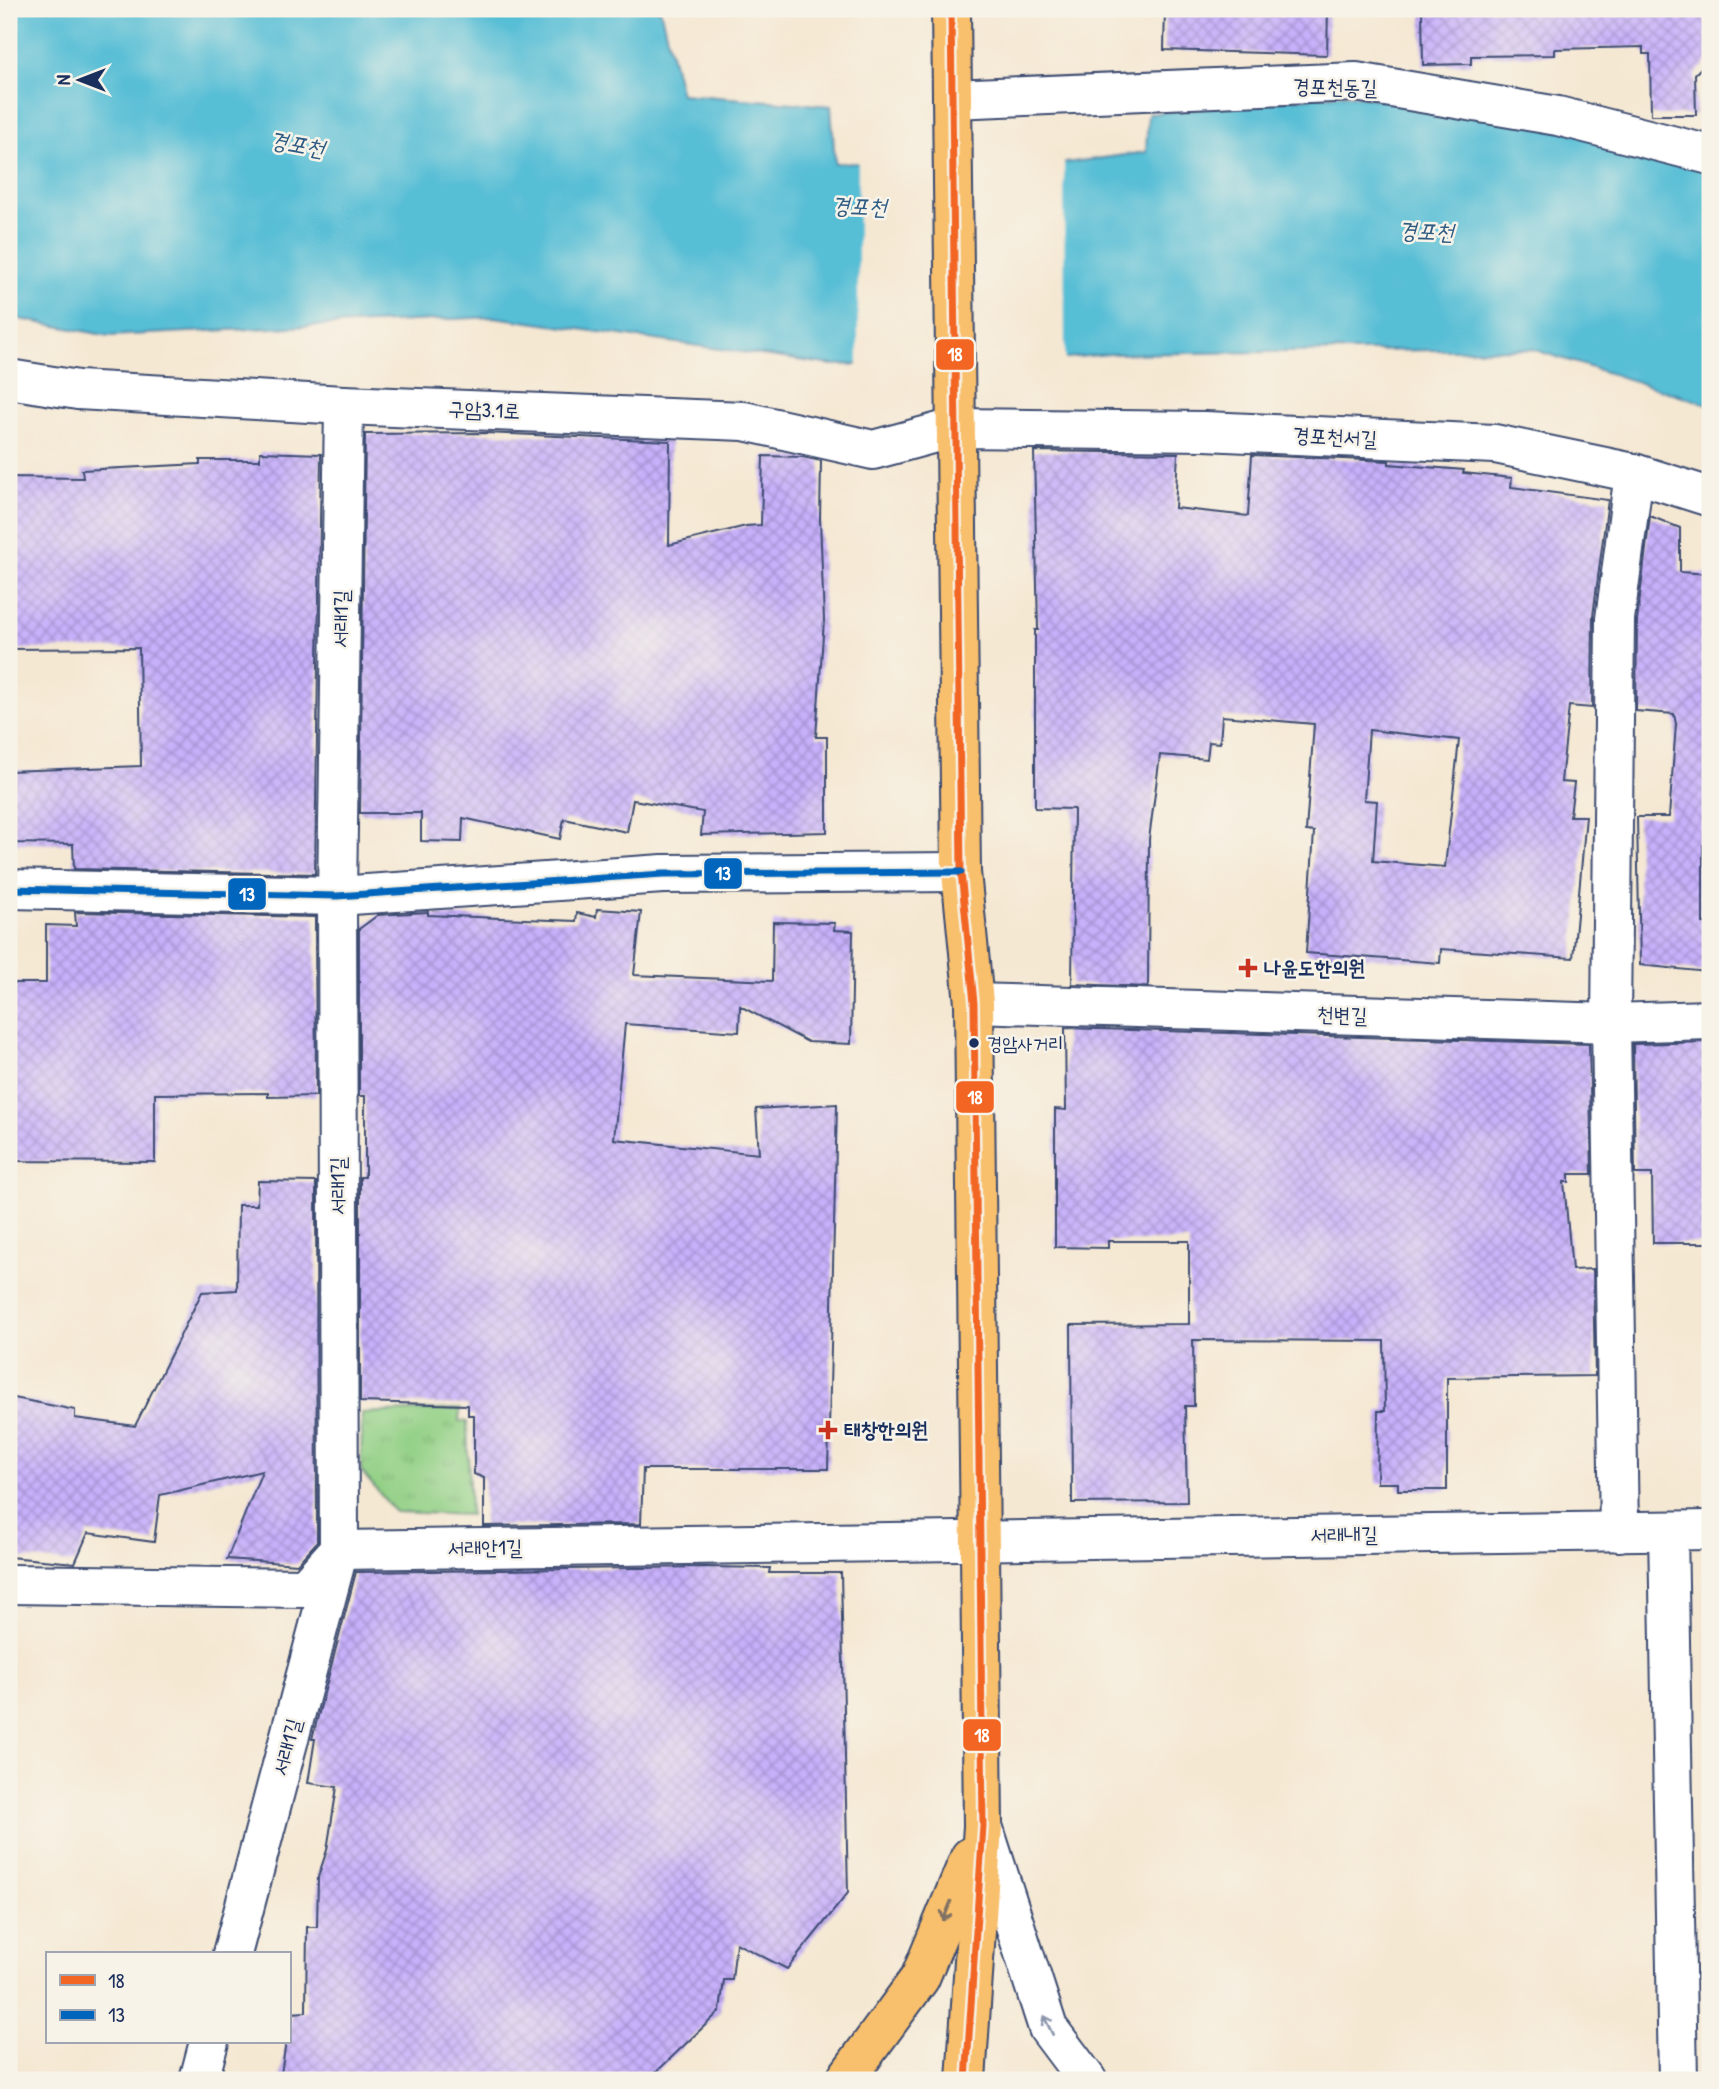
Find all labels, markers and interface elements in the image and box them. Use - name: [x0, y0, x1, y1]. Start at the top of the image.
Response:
- north arrow: [46, 46, 116, 116]
- street label: 경포천동길: [1293, 71, 1378, 102]
- text: N: [50, 75, 76, 85]
- water label: 경포천: [267, 123, 330, 164]
- water label: 경포천: [831, 189, 890, 222]
- water label: 경포천: [1398, 214, 1457, 247]
- line badge: 18: [935, 338, 975, 371]
- text: 18: [947, 341, 963, 367]
- street label: 구암3.1로: [447, 394, 521, 425]
- street label: 경포천서길: [1292, 420, 1378, 453]
- street label: 서래1길: [325, 589, 356, 648]
- line badge: 13: [703, 857, 743, 890]
- text: 13: [715, 860, 731, 886]
- line badge: 13: [227, 877, 267, 911]
- text: 13: [239, 881, 255, 907]
- place label: 나윤도한의원: [1264, 953, 1365, 982]
- marker: 나윤도한의원: [1238, 958, 1258, 978]
- street label: 천변길: [1316, 999, 1368, 1030]
- place label: 경암사거리: [987, 1030, 1063, 1056]
- marker: 경암사거리: [967, 1036, 981, 1050]
- line badge: 18: [955, 1080, 995, 1114]
- text: 18: [967, 1084, 983, 1110]
- street label: 서래1길: [323, 1157, 352, 1215]
- place label: 태창한의원: [844, 1415, 929, 1444]
- marker: 태창한의원: [818, 1420, 838, 1440]
- street label: 서래내길: [1310, 1519, 1378, 1550]
- street label: 서래안1길: [447, 1532, 523, 1563]
- street label: 서래1길: [265, 1715, 308, 1779]
- line badge: 18: [962, 1718, 1002, 1752]
- text: 18: [974, 1722, 990, 1748]
- one-way arrow: [940, 1900, 953, 1922]
- legend: [46, 1952, 290, 2044]
- text: 18: [108, 1966, 125, 1995]
- text: 13: [108, 2000, 125, 2029]
- one-way arrow: [1041, 2015, 1055, 2036]

